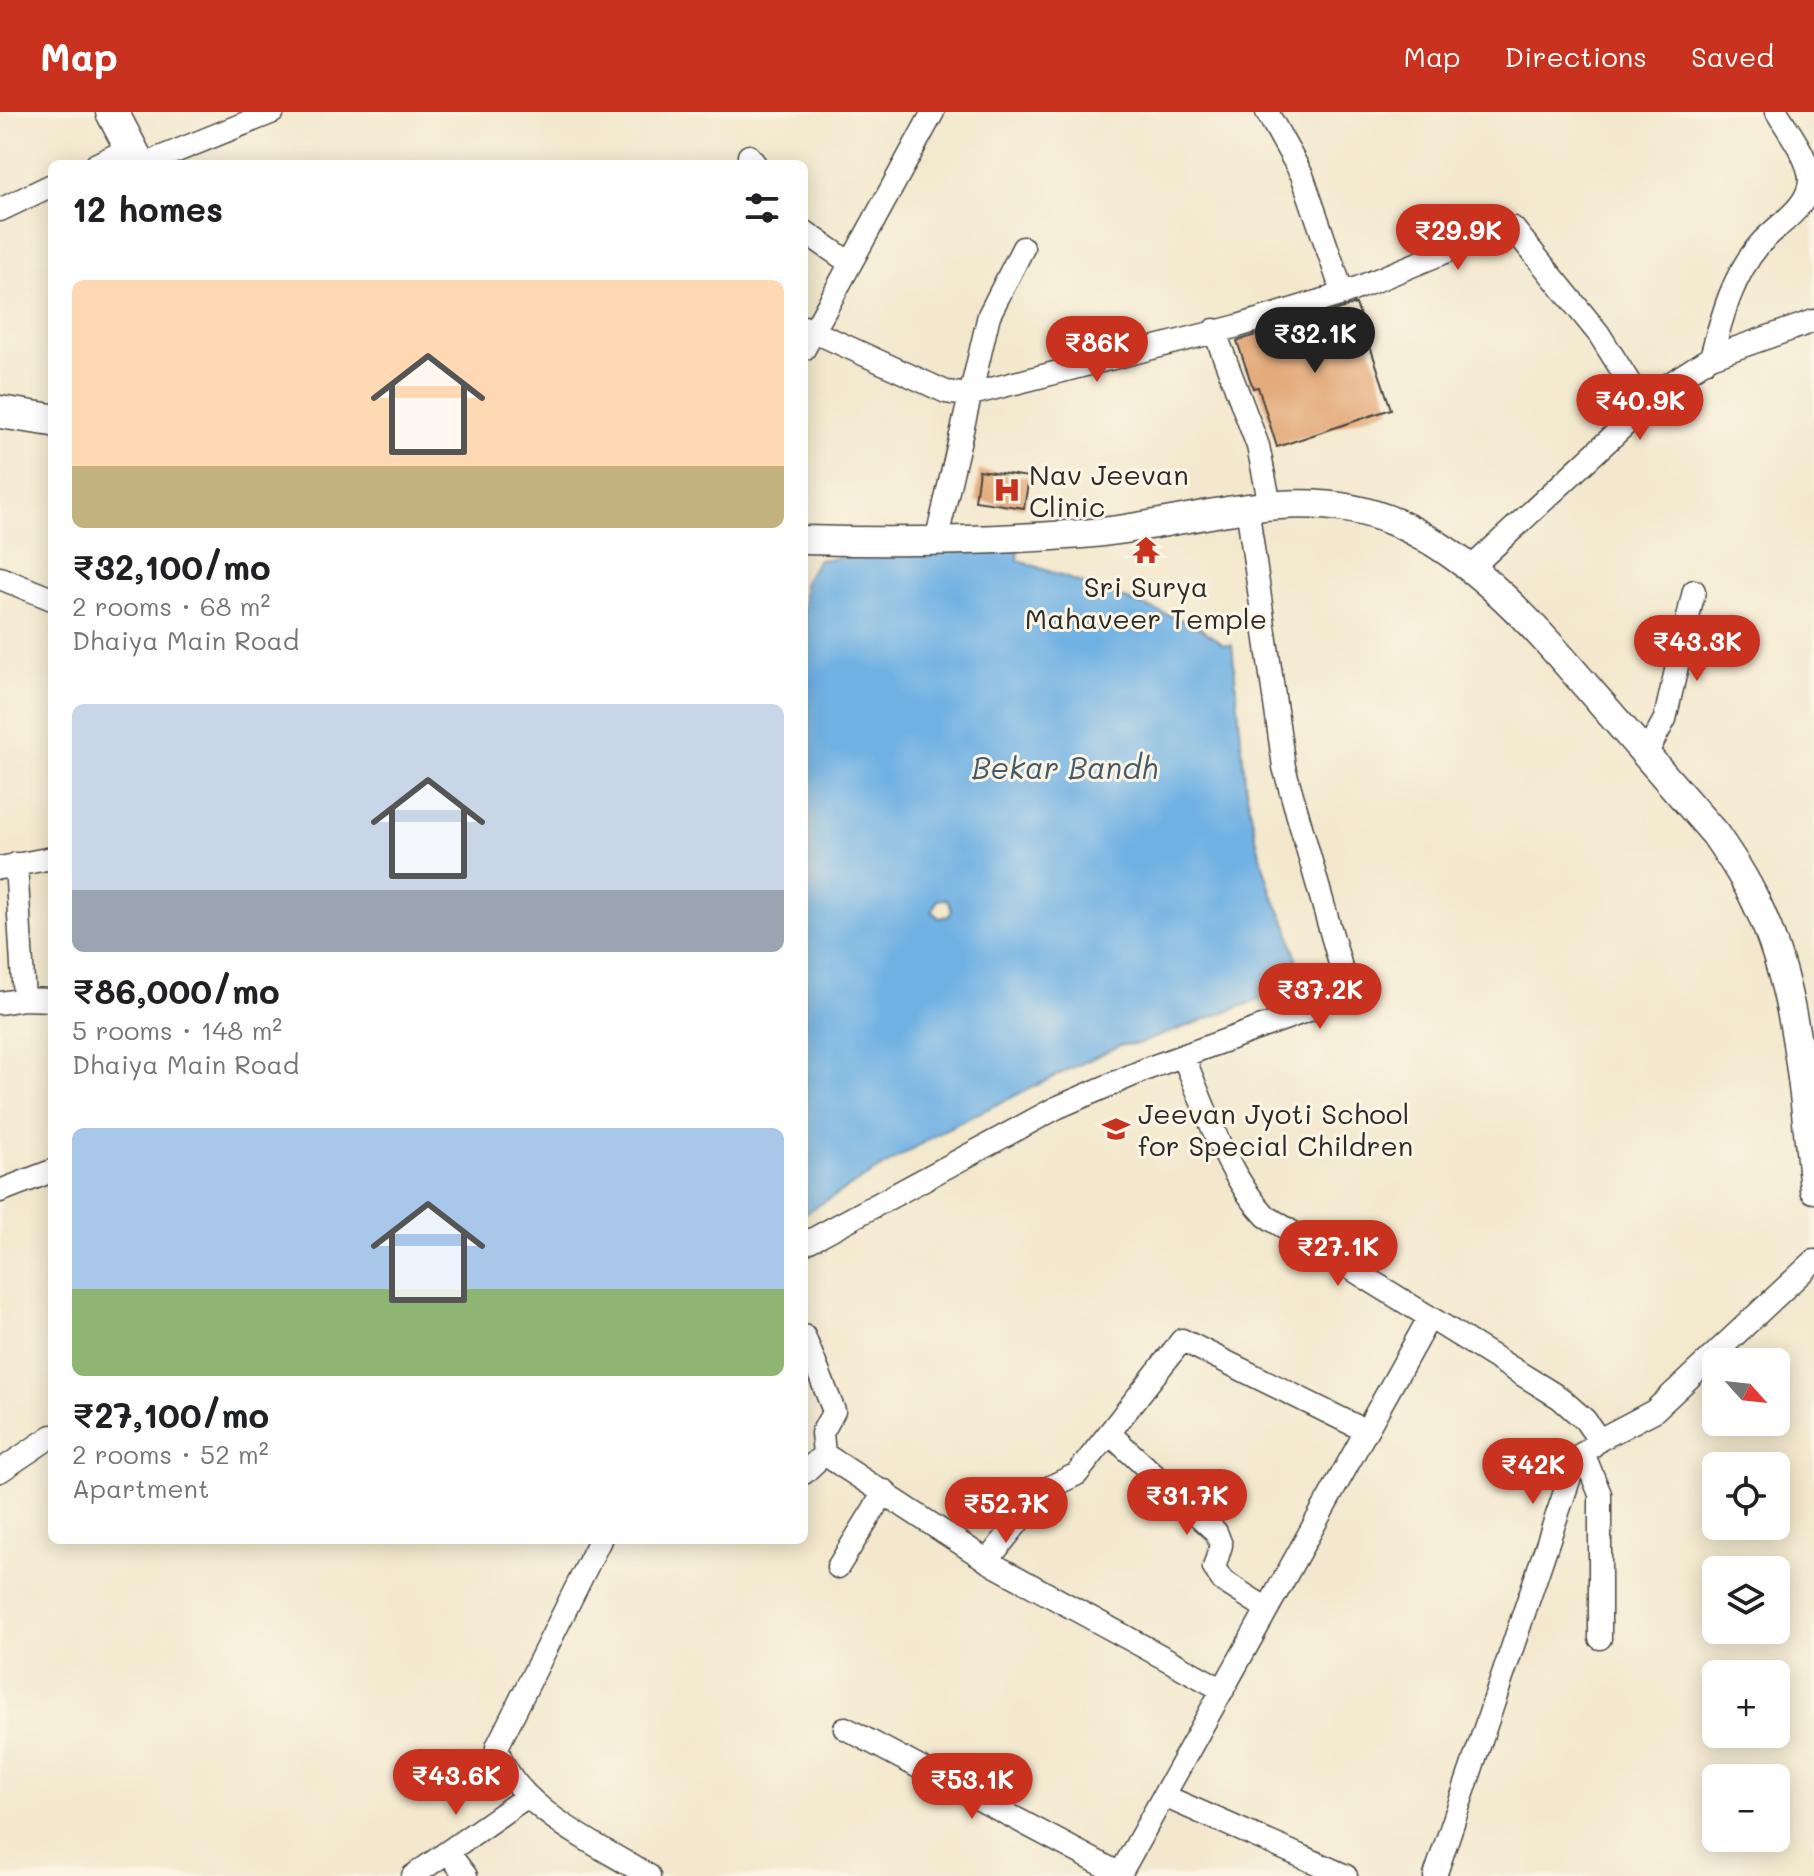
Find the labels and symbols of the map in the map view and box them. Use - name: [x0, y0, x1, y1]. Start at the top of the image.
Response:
- pin: ₹29.9K: [1393, 204, 1523, 272]
- pin: ₹32.1K: [1250, 307, 1380, 375]
- pin: ₹86K: [1050, 316, 1144, 384]
- pin: ₹40.9K: [1575, 374, 1705, 442]
- place label: Nav Jeevan Clinic: [1029, 456, 1189, 524]
- hospital icon: Nav Jeevan Clinic: [992, 475, 1022, 505]
- temple icon: Sri Surya Mahaveer Temple: [1131, 535, 1161, 565]
- place label: Sri Surya Mahaveer Temple: [1025, 568, 1267, 636]
- pin: ₹43.3K: [1632, 615, 1762, 683]
- water label: Bekar Bandh: [972, 747, 1158, 787]
- pin: ₹37.2K: [1255, 963, 1385, 1031]
- place label: Jeevan Jyoti School for Special Children: [1138, 1095, 1413, 1163]
- school or university icon: Jeevan Jyoti School for Special Children: [1101, 1114, 1131, 1144]
- pin: ₹27.1K: [1273, 1220, 1403, 1288]
- north arrow: [1702, 1348, 1790, 1436]
- pin: ₹42K: [1486, 1438, 1580, 1506]
- pin: ₹31.7K: [1122, 1469, 1252, 1537]
- pin: ₹52.7K: [941, 1477, 1071, 1545]
- pin: ₹43.6K: [391, 1749, 521, 1817]
- pin: ₹53.1K: [907, 1753, 1037, 1821]

